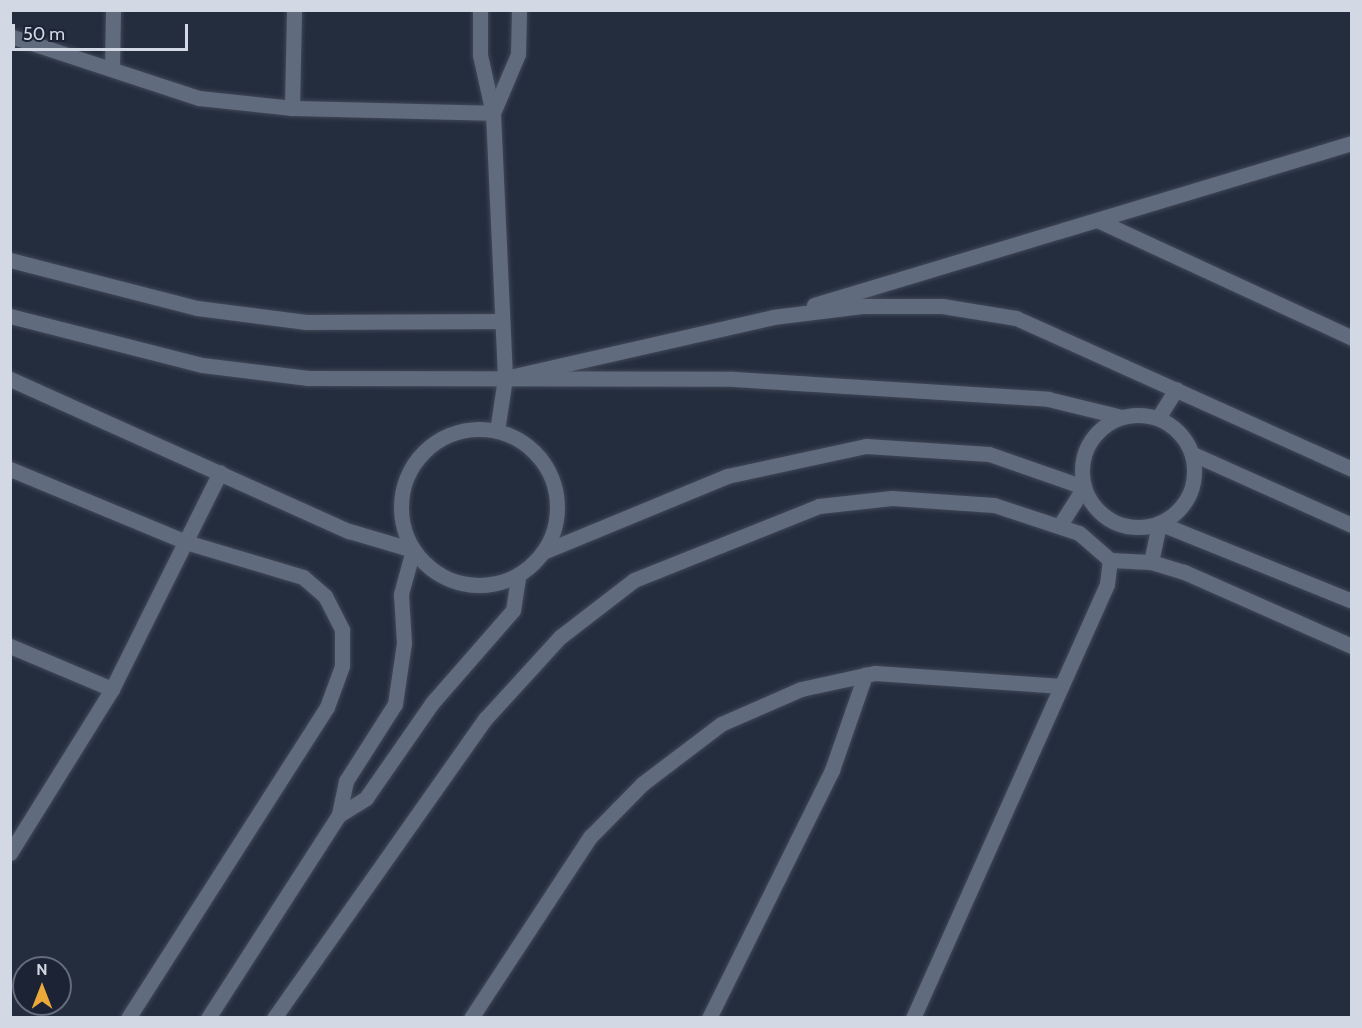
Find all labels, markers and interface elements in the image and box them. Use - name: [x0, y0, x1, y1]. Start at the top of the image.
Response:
- scale bar: [15, 12, 190, 50]
- text: 50 m: [23, 23, 65, 45]
- north arrow: [12, 956, 72, 1016]
- text: N: [36, 960, 48, 979]

